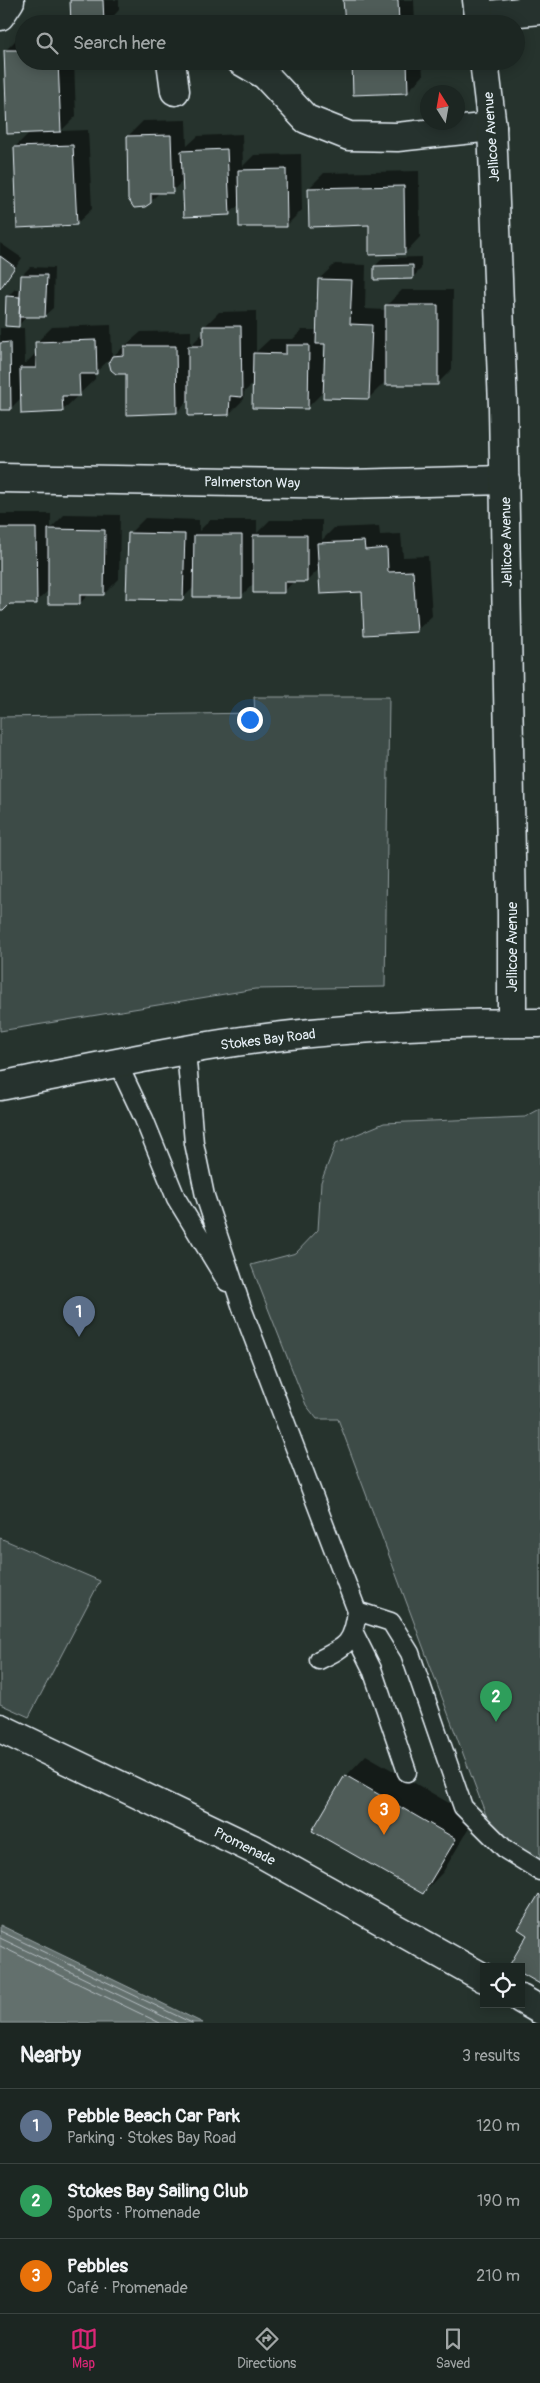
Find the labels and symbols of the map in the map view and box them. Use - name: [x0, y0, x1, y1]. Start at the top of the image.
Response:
- north arrow: [420, 85, 465, 130]
- street label: Jellicoe Avenue: [480, 91, 503, 183]
- street label: Palmerston Way: [204, 473, 300, 492]
- street label: Jellicoe Avenue: [497, 497, 516, 587]
- your location: [237, 707, 263, 733]
- street label: Jellicoe Avenue: [504, 902, 521, 992]
- street label: Stokes Bay Road: [219, 1025, 317, 1054]
- pin: 1: [63, 1296, 95, 1337]
- pin: 2: [480, 1681, 512, 1722]
- pin: 3: [368, 1794, 400, 1835]
- street label: Promenade: [211, 1824, 278, 1869]

